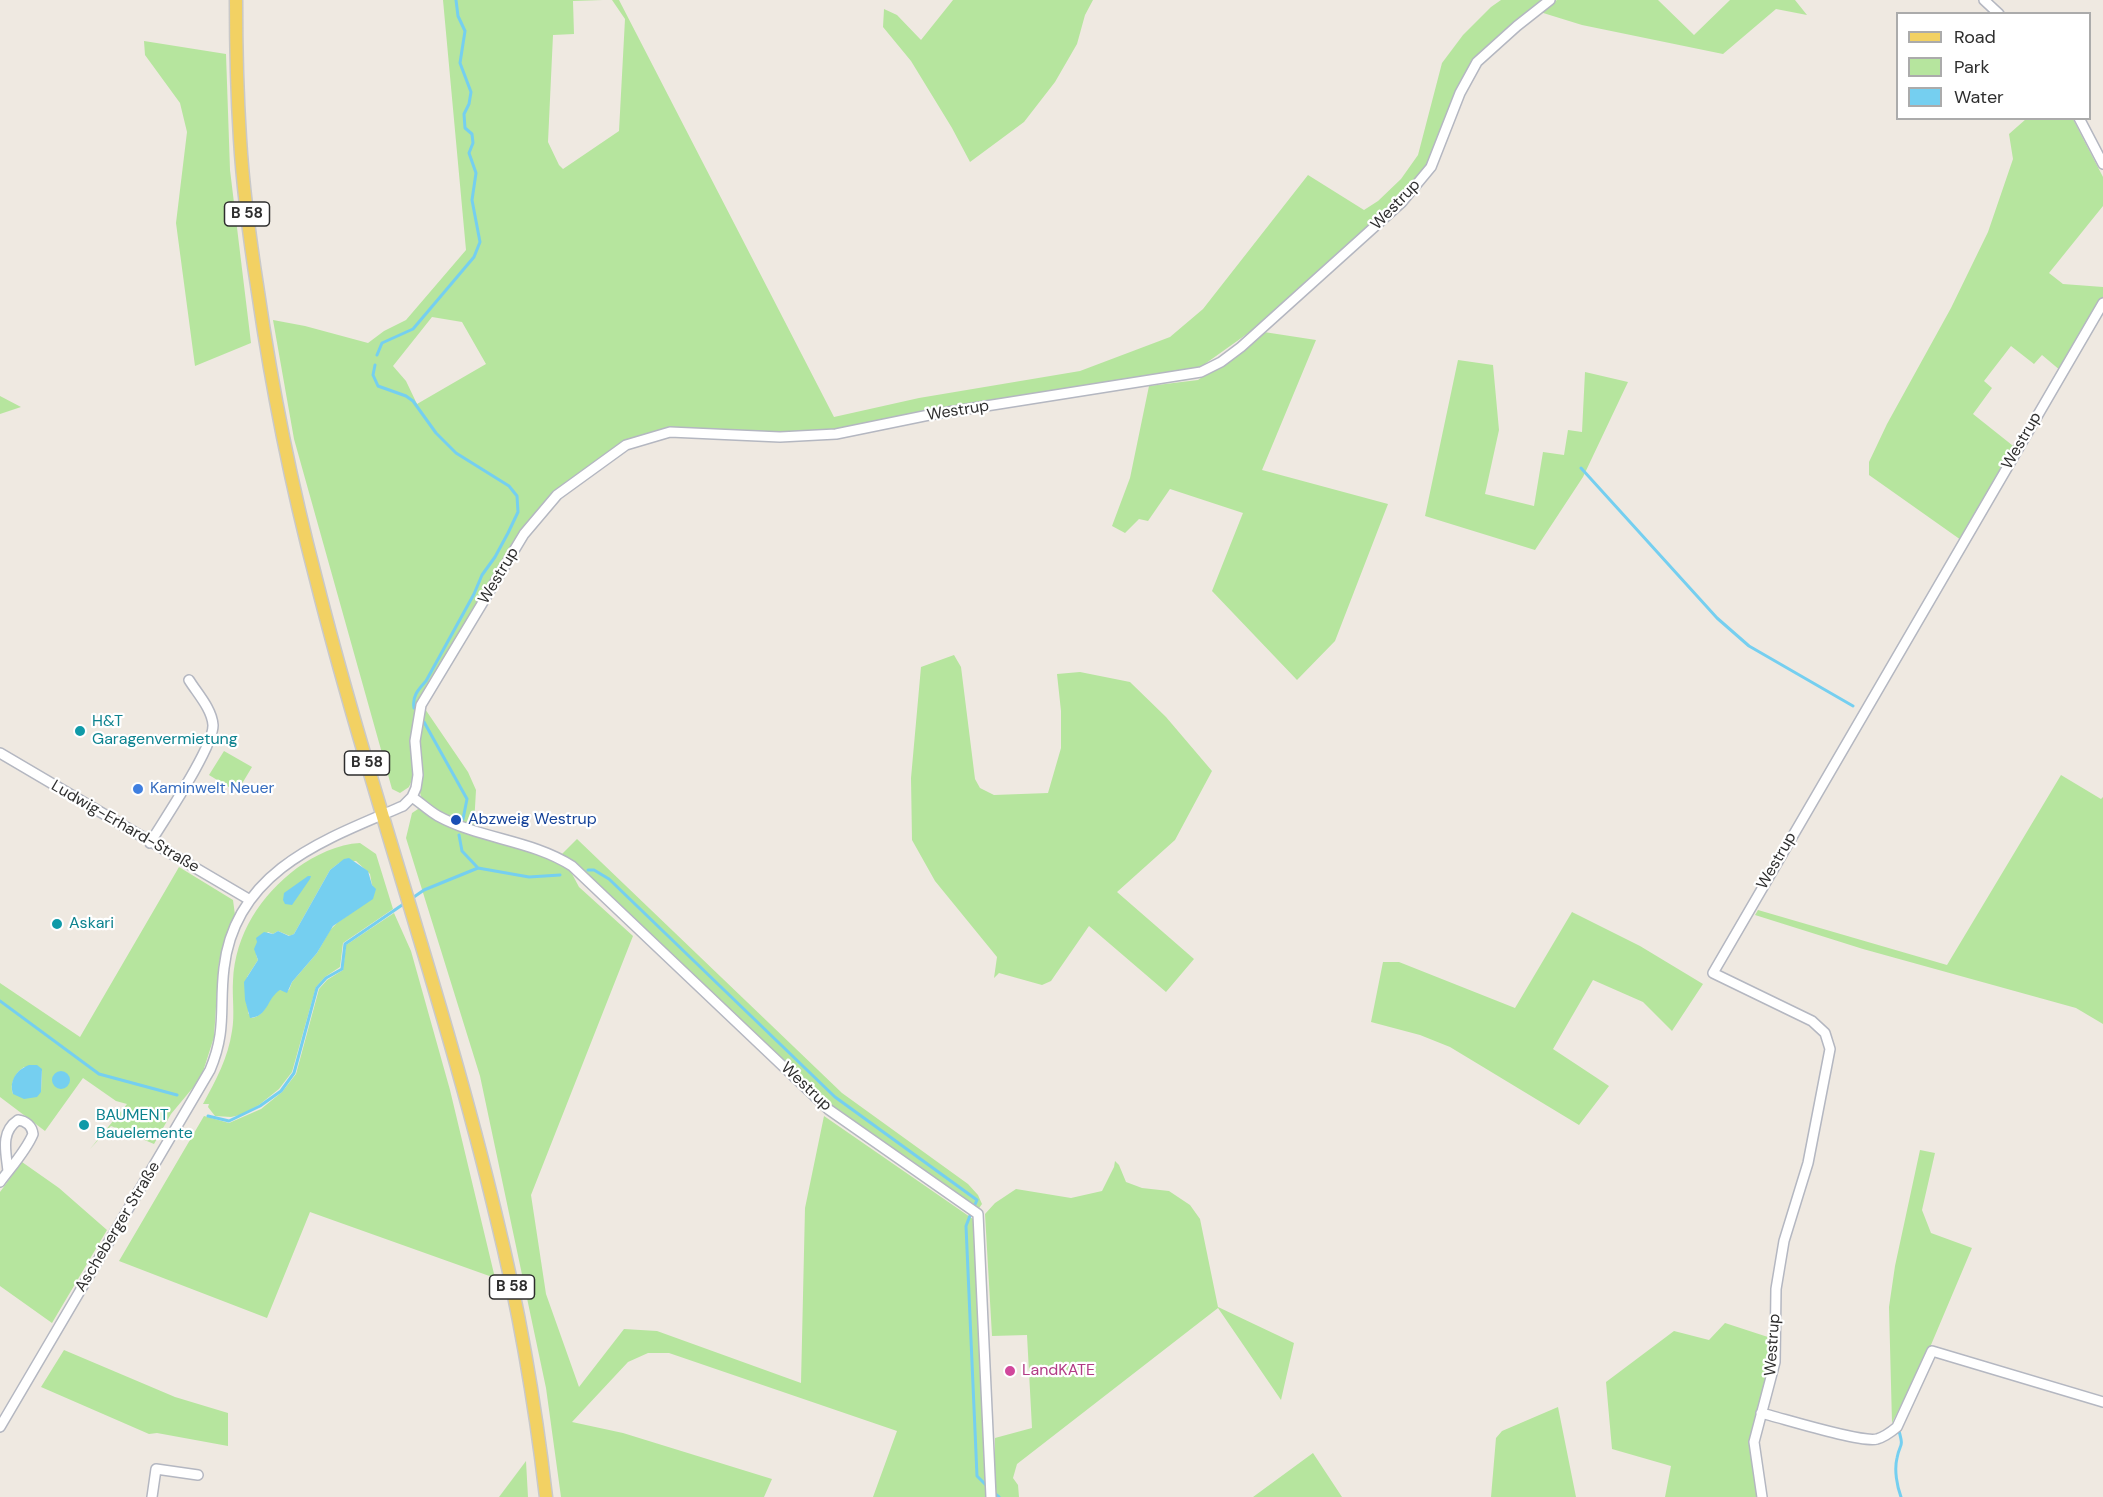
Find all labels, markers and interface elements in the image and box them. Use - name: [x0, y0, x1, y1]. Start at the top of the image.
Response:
- legend: [1896, 12, 2091, 120]
- text: Road: [1954, 25, 1996, 49]
- text: Park: [1954, 55, 1990, 79]
- text: Water: [1954, 85, 2004, 109]
- street label: Westrup: [1367, 176, 1425, 234]
- road number: B 58: [224, 202, 270, 226]
- street label: Westrup: [925, 397, 991, 425]
- street label: Westrup: [1998, 409, 2046, 473]
- street label: Westrup: [475, 544, 523, 608]
- place label: H&T Garagenvermietung: [92, 712, 238, 750]
- marker: H&T Garagenvermietung: [73, 724, 87, 738]
- road number: B 58: [344, 751, 389, 775]
- street label: Ludwig-Erhard-Straße: [47, 777, 203, 877]
- place label: Kaminwelt Neuer: [150, 779, 274, 799]
- marker: Kaminwelt Neuer: [131, 782, 145, 796]
- place label: Abzweig Westrup: [468, 810, 597, 830]
- marker: Abzweig Westrup: [449, 813, 463, 827]
- street label: Westrup: [1753, 829, 1801, 893]
- place label: Askari: [69, 914, 114, 934]
- marker: Askari: [50, 917, 64, 931]
- street label: Westrup: [776, 1059, 836, 1115]
- place label: BAUMENT Bauelemente: [96, 1106, 193, 1144]
- marker: BAUMENT Bauelemente: [77, 1118, 91, 1132]
- street label: Ascheberger Straße: [72, 1158, 164, 1296]
- road number: B 58: [490, 1275, 534, 1299]
- street label: Westrup: [1761, 1313, 1785, 1377]
- place label: LandKATE: [1022, 1361, 1095, 1381]
- marker: LandKATE: [1003, 1364, 1017, 1378]

